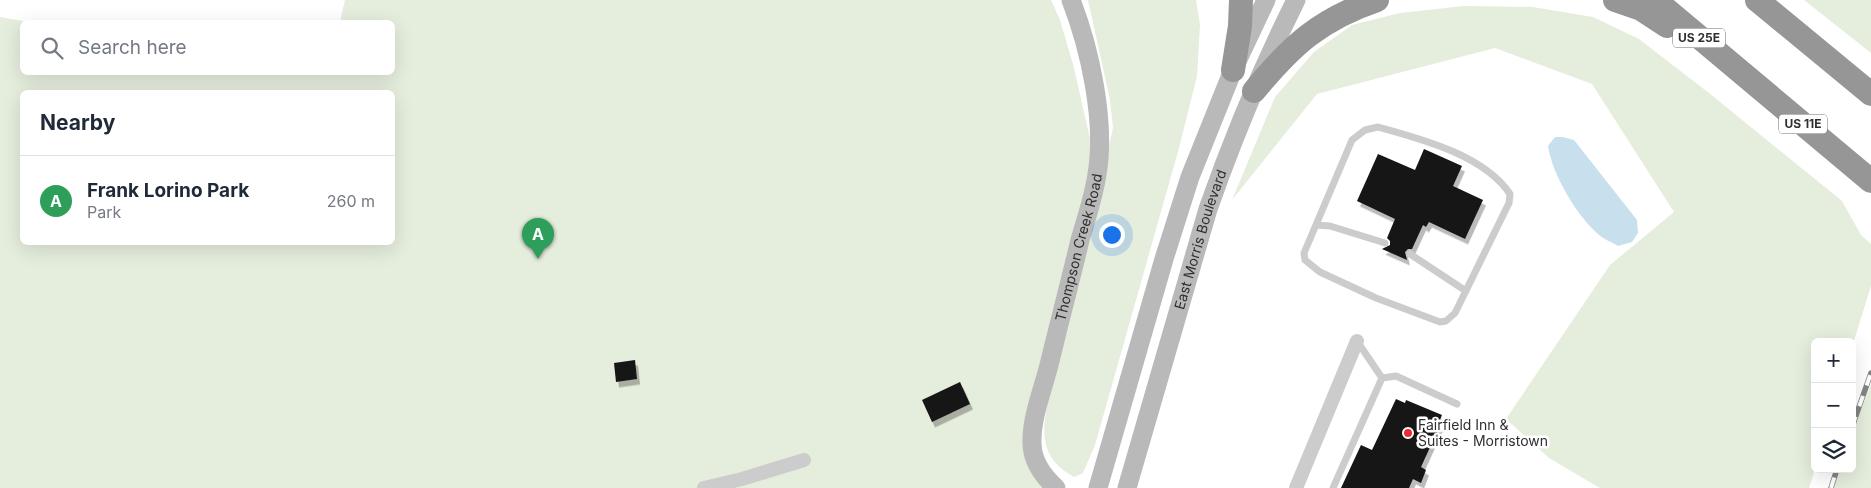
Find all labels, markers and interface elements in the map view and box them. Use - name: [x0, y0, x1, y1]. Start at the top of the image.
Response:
- search box: [20, 20, 395, 75]
- road number: US 25E: [1673, 28, 1725, 48]
- icon: search: [38, 34, 66, 62]
- text: Search here: [78, 36, 187, 59]
- text: Nearby: [40, 110, 115, 135]
- road number: US 11E: [1779, 115, 1827, 134]
- street label: East Morris Boulevard: [1170, 167, 1230, 311]
- street label: Thompson Creek Road: [1051, 172, 1105, 323]
- text: Frank Lorino Park: [87, 179, 249, 202]
- text: A: [50, 191, 62, 211]
- text: 260 m: [327, 191, 375, 211]
- text: Park: [87, 202, 121, 222]
- pin: A: [522, 218, 554, 259]
- your location: [1099, 222, 1125, 248]
- map controls: [1811, 338, 1856, 473]
- button: +: [1811, 338, 1856, 383]
- button: −: [1811, 383, 1856, 428]
- place label: Fairfield Inn & Suites - Morristown: [1418, 416, 1548, 449]
- marker: Fairfield Inn & Suites - Morristown: [1402, 427, 1414, 439]
- button: layers: [1811, 428, 1856, 473]

